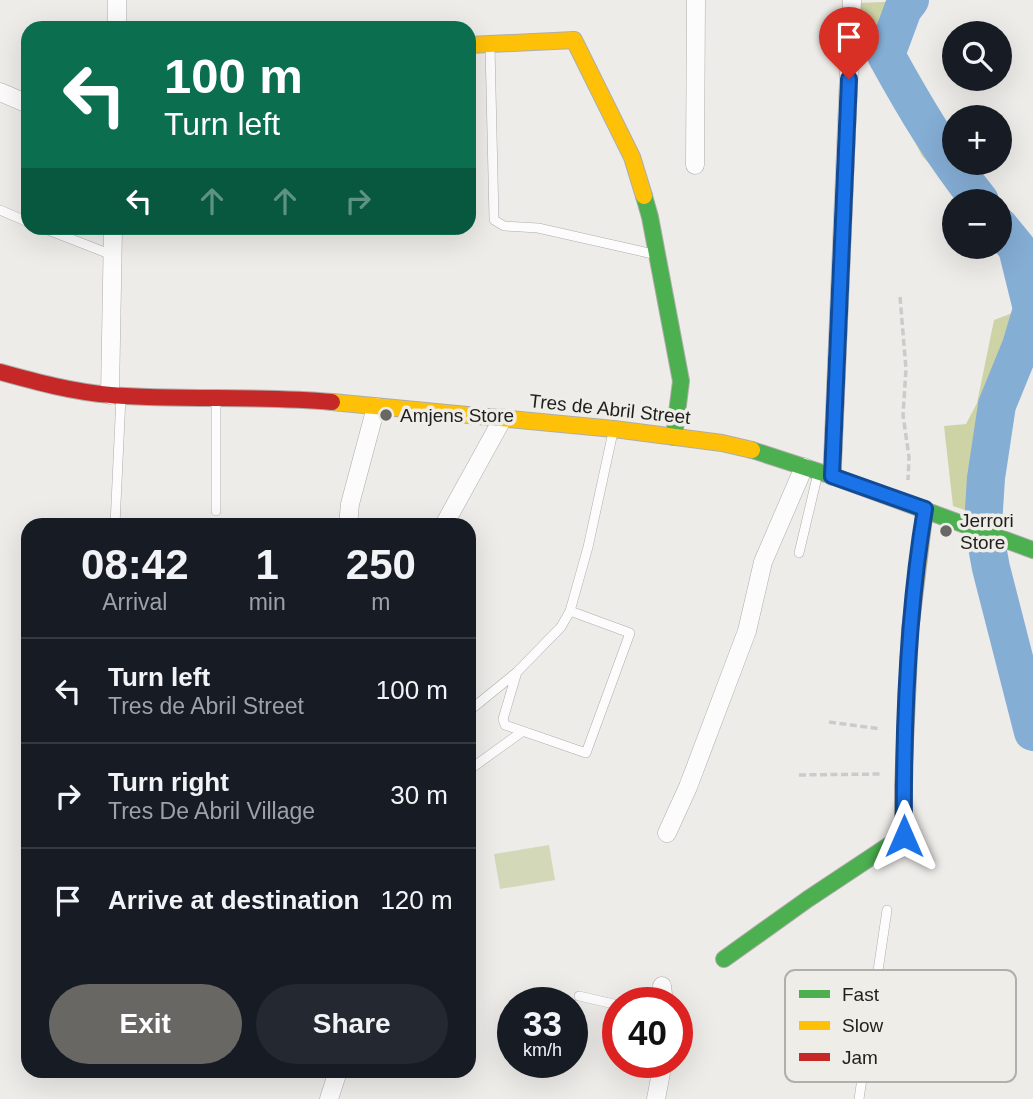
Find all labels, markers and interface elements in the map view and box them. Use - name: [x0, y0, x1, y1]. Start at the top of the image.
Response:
- pin: [819, 7, 879, 79]
- icon: arrive: [830, 18, 868, 56]
- map controls: [942, 21, 1012, 259]
- button: search: [942, 21, 1012, 91]
- icon: left: [49, 49, 140, 140]
- text: 100 m: [164, 49, 303, 103]
- button: +: [942, 105, 1012, 175]
- text: Turn left: [164, 106, 280, 142]
- icon: left: [120, 182, 158, 220]
- icon: ahead: [193, 182, 231, 220]
- icon: ahead: [266, 182, 304, 220]
- icon: right: [339, 182, 377, 220]
- button: −: [942, 189, 1012, 259]
- street label: Tres de Abril Street: [528, 390, 692, 428]
- place label: Amjens Store: [400, 405, 514, 426]
- marker: Amjens Store: [378, 407, 394, 423]
- place label: Jerrori Store: [960, 510, 1014, 553]
- marker: Jerrori Store: [938, 523, 954, 539]
- text: 08:42: [81, 541, 189, 588]
- text: 1: [255, 541, 279, 588]
- text: 250: [346, 541, 416, 588]
- text: Arrival: [102, 589, 167, 615]
- text: min: [249, 589, 286, 615]
- text: m: [371, 589, 390, 615]
- text: Turn left: [108, 662, 210, 692]
- icon: left: [49, 672, 87, 710]
- text: 100 m: [376, 675, 448, 705]
- text: Tres de Abril Street: [108, 693, 304, 719]
- text: Turn right: [108, 767, 229, 797]
- icon: right: [49, 777, 87, 815]
- text: 30 m: [390, 780, 448, 810]
- text: Tres De Abril Village: [108, 798, 315, 824]
- position arrow: [867, 799, 941, 873]
- icon: arrive: [49, 882, 87, 920]
- text: Arrive at destination: [108, 885, 359, 915]
- text: 120 m: [380, 885, 453, 915]
- legend: [785, 970, 1016, 1082]
- button: Exit: [49, 984, 242, 1064]
- button: Share: [256, 984, 448, 1064]
- text: Fast: [842, 984, 880, 1005]
- speed limit sign: 40: [602, 987, 693, 1078]
- text: 33: [523, 1004, 562, 1043]
- text: Slow: [842, 1015, 883, 1036]
- text: km/h: [523, 1040, 562, 1060]
- text: Jam: [842, 1047, 878, 1068]

